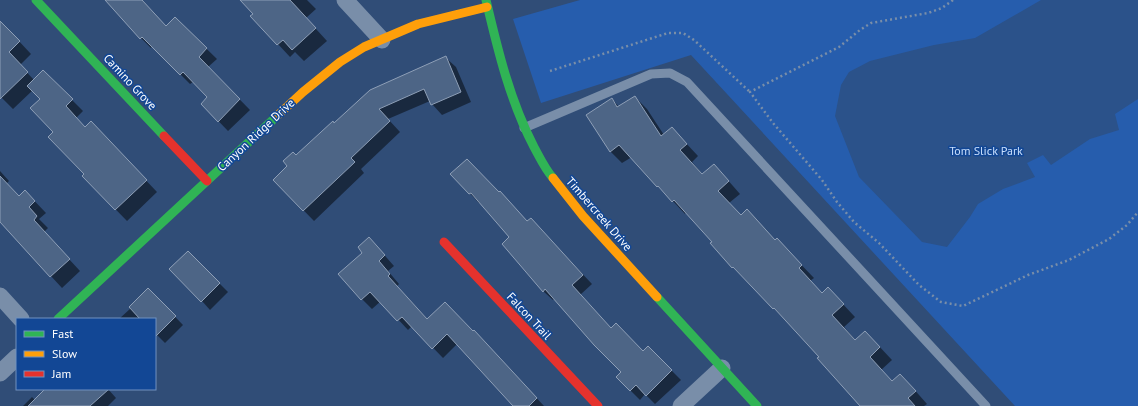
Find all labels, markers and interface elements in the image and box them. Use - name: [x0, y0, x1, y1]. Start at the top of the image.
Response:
- street label: Camino Grove: [101, 50, 160, 113]
- street label: Canyon Ridge Drive: [214, 95, 297, 174]
- park label: Tom Slick Park: [949, 143, 1023, 158]
- street label: Timbercreek Drive: [563, 174, 636, 254]
- street label: Falcon Trail: [504, 289, 555, 343]
- legend: [16, 318, 156, 390]
- text: Fast: [52, 326, 73, 341]
- text: Slow: [52, 346, 77, 361]
- text: Jam: [51, 366, 71, 381]

